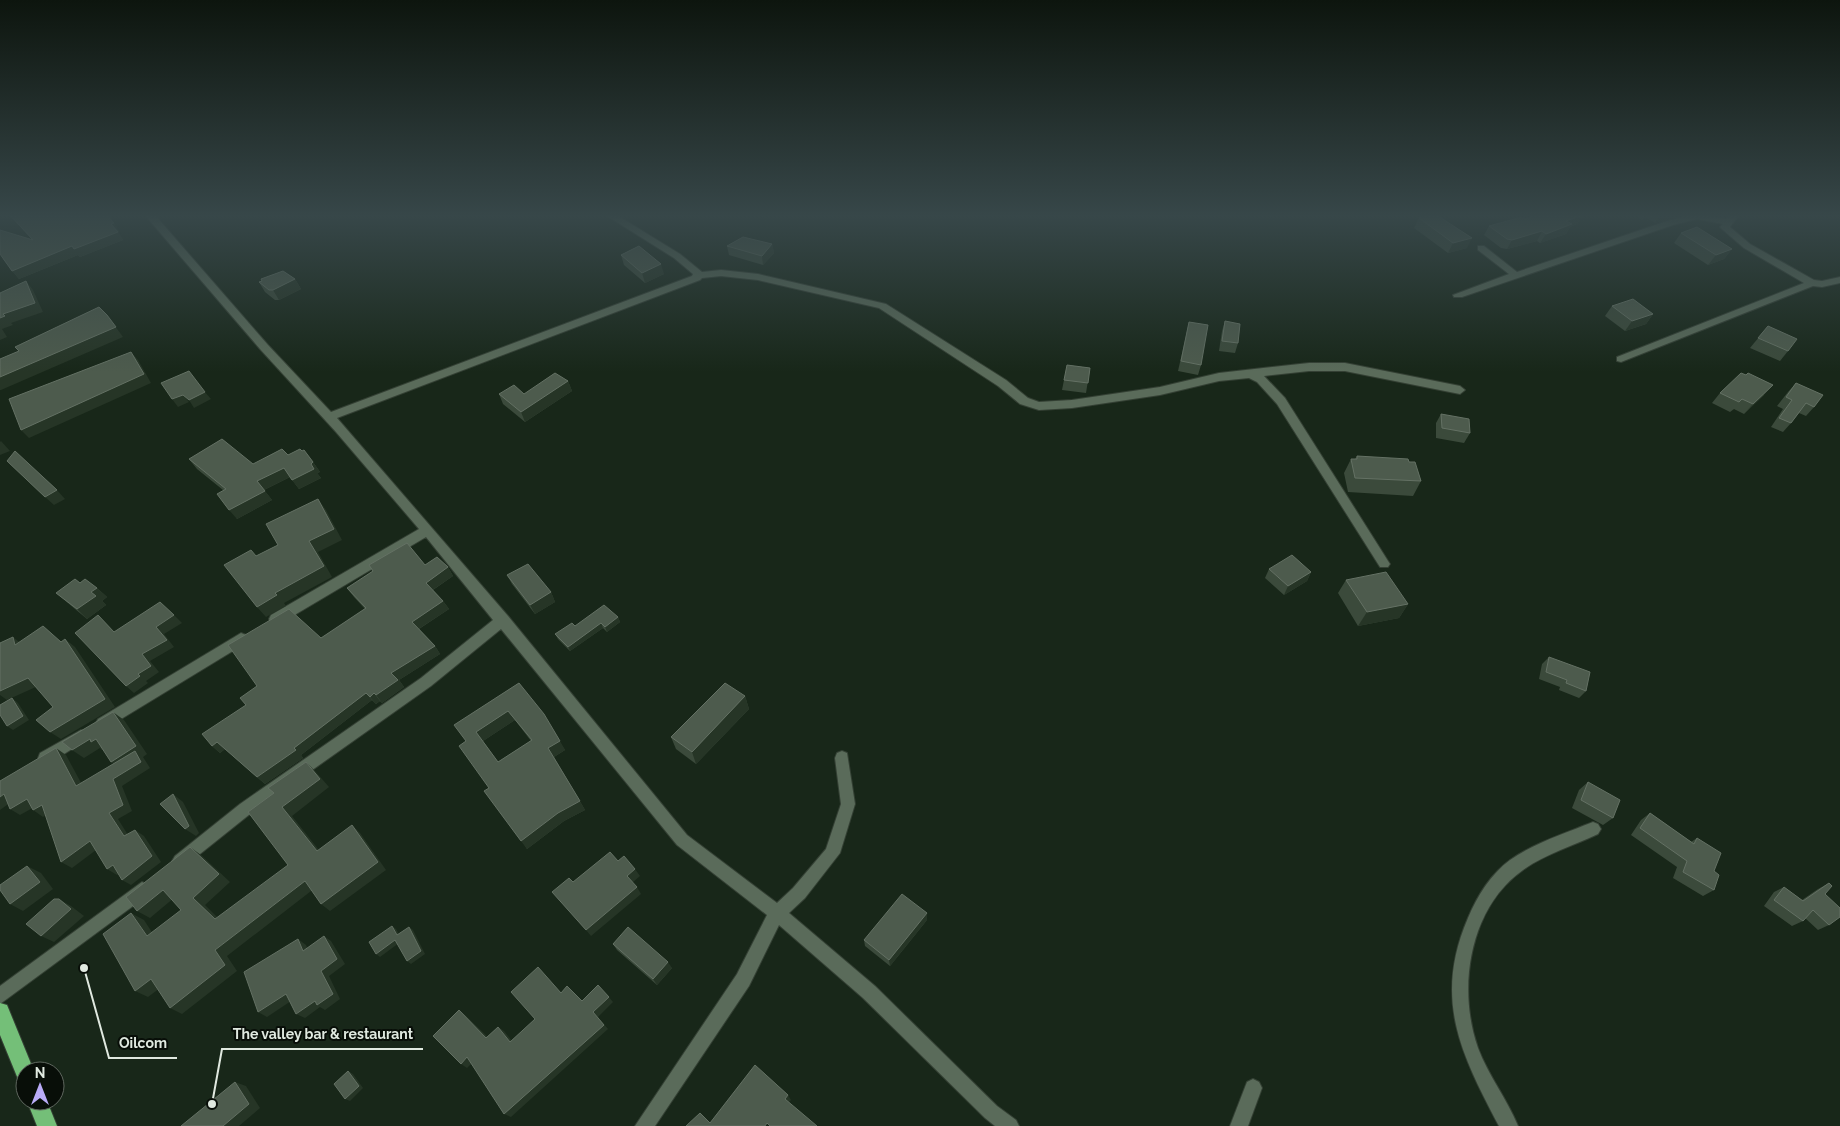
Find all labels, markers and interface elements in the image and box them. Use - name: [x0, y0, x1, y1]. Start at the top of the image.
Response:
- callout: The valley bar & restaurant: [222, 1020, 423, 1049]
- text: The valley bar & restaurant: [233, 1026, 414, 1042]
- callout: Oilcom: [109, 1029, 177, 1058]
- text: Oilcom: [119, 1035, 167, 1051]
- north arrow: [15, 1061, 65, 1111]
- text: N: [35, 1065, 45, 1081]

